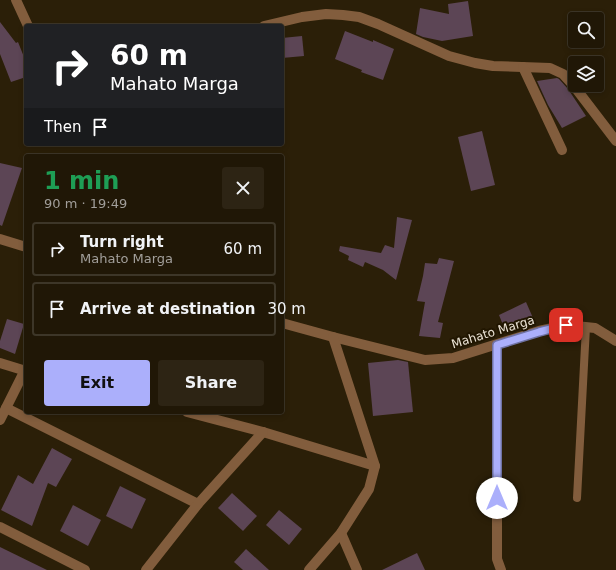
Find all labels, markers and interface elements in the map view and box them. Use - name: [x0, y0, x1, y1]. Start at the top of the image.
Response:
- map controls: [568, 12, 604, 92]
- button: search: [568, 12, 604, 48]
- text: 60 m: [110, 39, 188, 72]
- icon: right: [44, 40, 96, 92]
- button: layers: [568, 56, 604, 92]
- text: Mahato Marga: [110, 73, 239, 94]
- icon: arrive: [89, 116, 111, 138]
- text: Then: [44, 118, 81, 136]
- text: 1 min: [44, 167, 119, 195]
- button: close: [222, 167, 264, 209]
- text: 90 m · 19:49: [44, 196, 127, 211]
- text: Turn right: [80, 233, 164, 251]
- icon: right: [46, 238, 68, 260]
- text: 60 m: [224, 240, 262, 258]
- text: Mahato Marga: [80, 251, 173, 266]
- icon: arrive: [46, 298, 68, 320]
- text: Arrive at destination: [80, 300, 255, 318]
- text: 30 m: [267, 300, 306, 318]
- pin: [549, 308, 583, 342]
- street label: Mahato Marga: [450, 313, 536, 351]
- icon: arrive: [555, 314, 577, 336]
- button: Exit: [44, 360, 150, 406]
- button: Share: [158, 360, 264, 406]
- position arrow: [476, 477, 518, 519]

